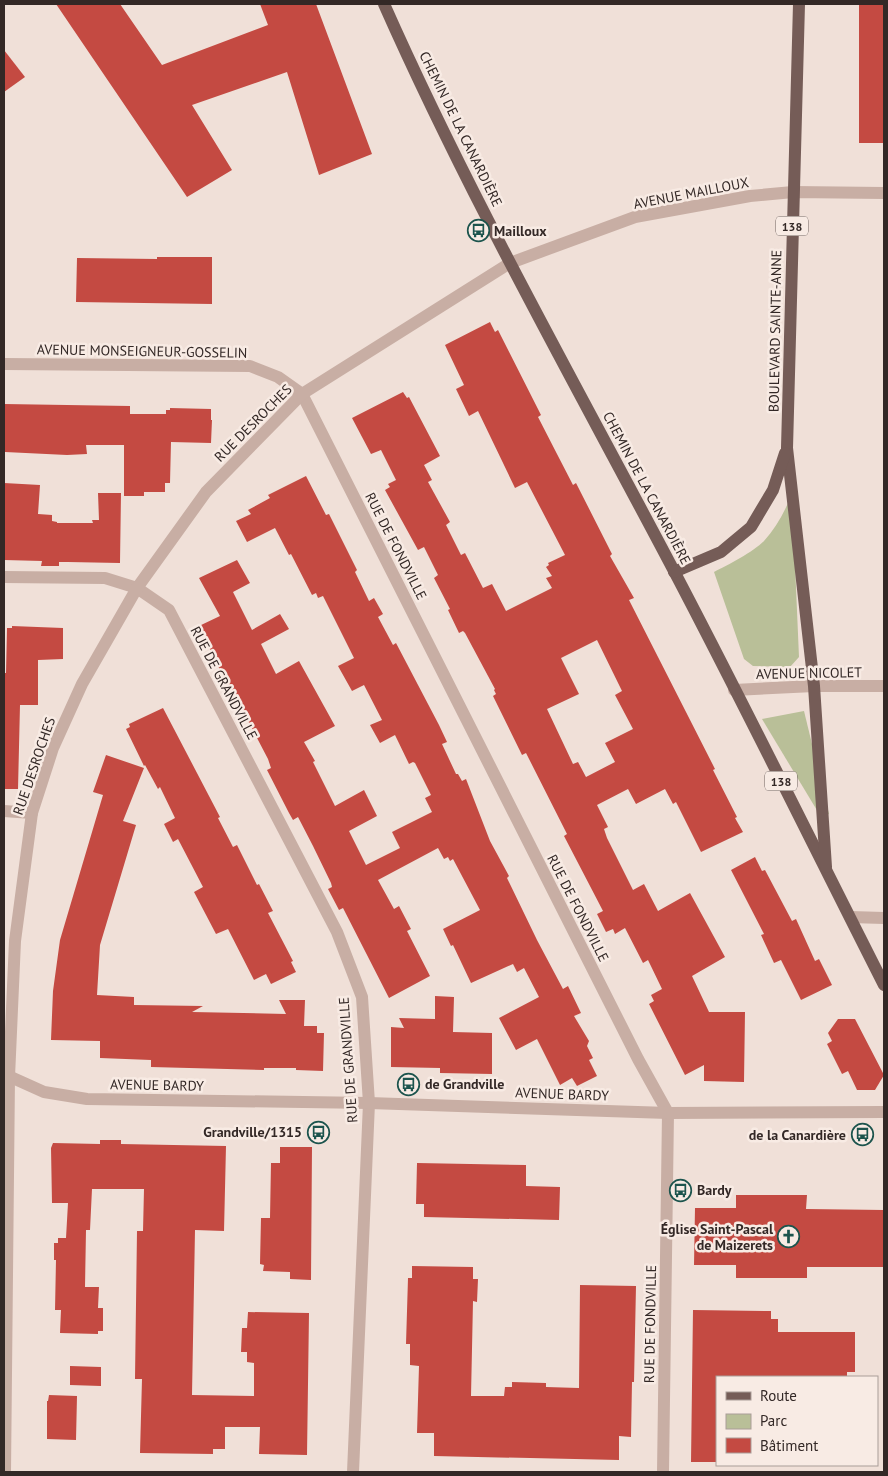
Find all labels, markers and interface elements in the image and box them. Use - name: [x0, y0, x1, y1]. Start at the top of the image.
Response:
- street label: CHEMIN DE LA CANARDIÈRE: [416, 48, 506, 210]
- street label: AVENUE MAILLOUX: [632, 173, 751, 213]
- road number: 138: [776, 217, 808, 236]
- bus stop icon: Mailloux: [466, 219, 490, 243]
- place label: Mailloux: [494, 222, 547, 240]
- street label: BOULEVARD SAINTE-ANNE: [765, 250, 785, 412]
- street label: AVENUE MONSEIGNEUR-GOSSELIN: [37, 340, 247, 362]
- street label: RUE DESROCHES: [210, 380, 296, 466]
- street label: CHEMIN DE LA CANARDIÈRE: [599, 408, 695, 568]
- street label: RUE DE FONDVILLE: [361, 489, 431, 603]
- street label: RUE DE GRANDVILLE: [186, 623, 262, 743]
- street label: AVENUE NICOLET: [756, 663, 862, 683]
- street label: RUE DESROCHES: [9, 715, 59, 817]
- road number: 138: [765, 771, 797, 790]
- street label: RUE DE FONDVILLE: [543, 851, 613, 965]
- street label: RUE DE GRANDVILLE: [335, 997, 361, 1123]
- bus stop icon: de Grandville: [397, 1072, 421, 1096]
- street label: AVENUE BARDY: [110, 1075, 204, 1095]
- place label: de Grandville: [425, 1075, 504, 1093]
- street label: AVENUE BARDY: [515, 1083, 609, 1105]
- bus stop icon: Grandville/1315: [306, 1120, 330, 1144]
- place label: Grandville/1315: [203, 1123, 302, 1141]
- bus stop icon: de la Canardière: [850, 1123, 874, 1147]
- place label: de la Canardière: [749, 1126, 846, 1144]
- bus stop icon: Bardy: [669, 1178, 693, 1202]
- place label: Bardy: [697, 1181, 732, 1199]
- place label: Église Saint-Pascal de Maizerets: [661, 1220, 774, 1254]
- church icon: Église Saint-Pascal de Maizerets: [777, 1225, 801, 1249]
- street label: RUE DE FONDVILLE: [640, 1265, 660, 1383]
- legend: [716, 1376, 878, 1466]
- text: Route: [760, 1386, 797, 1405]
- text: Parc: [760, 1411, 787, 1430]
- text: Bâtiment: [760, 1436, 818, 1455]

